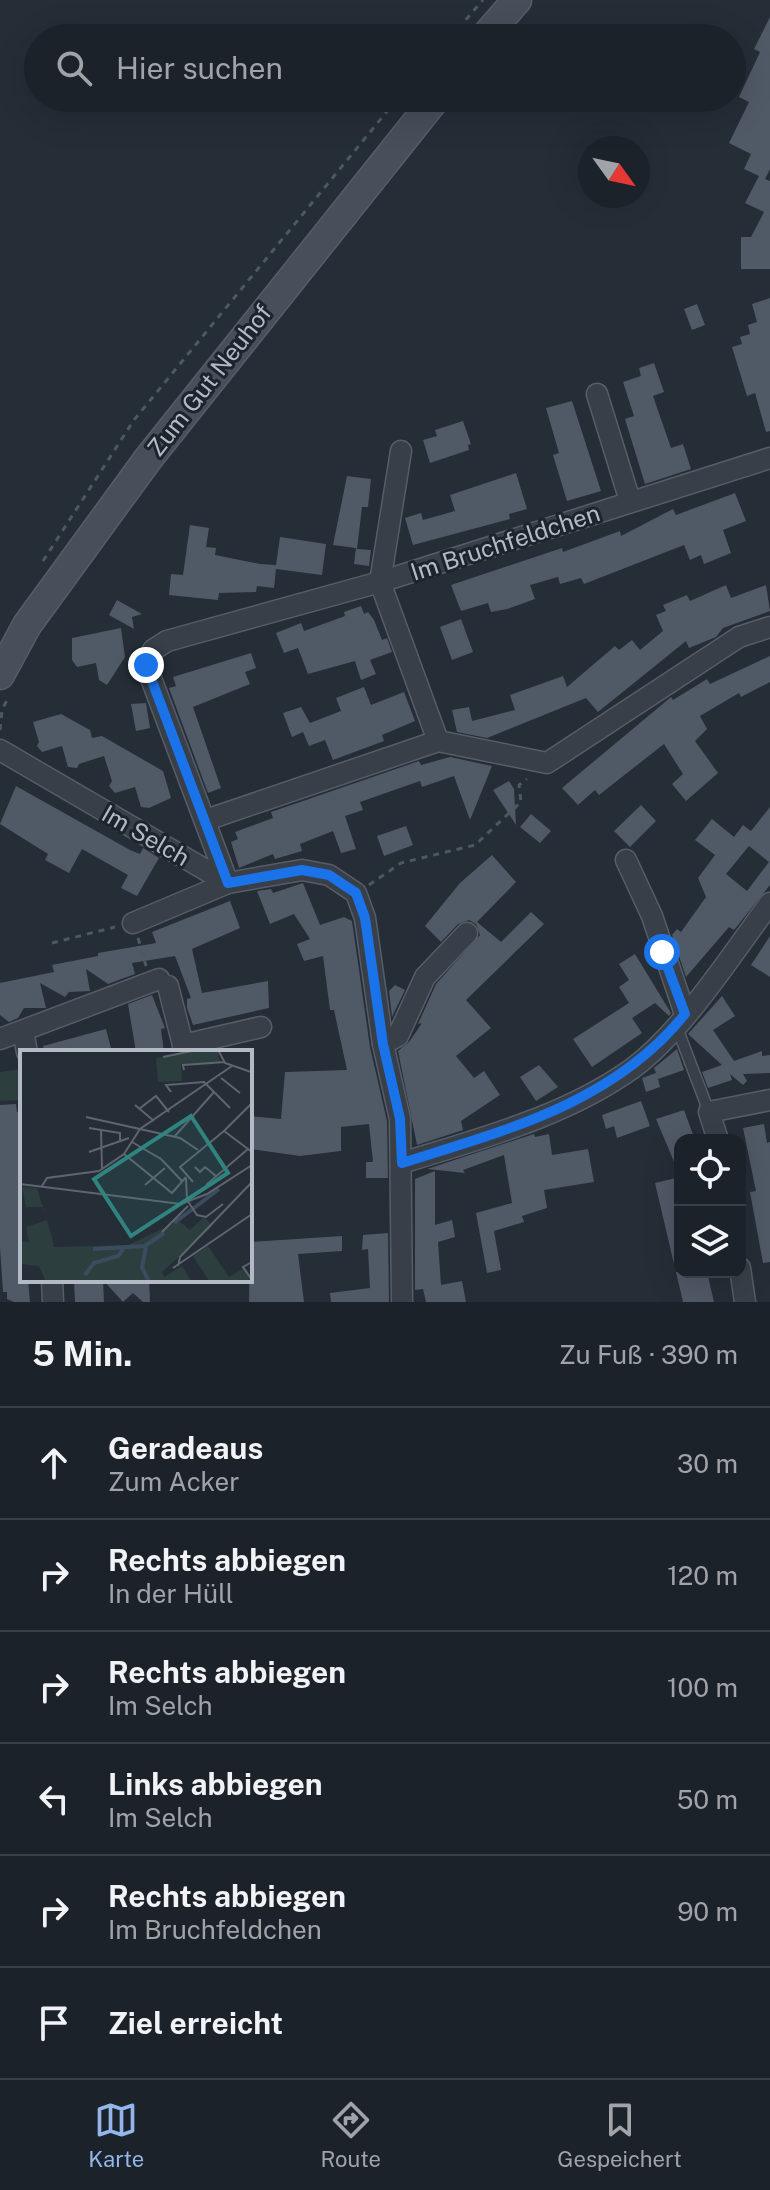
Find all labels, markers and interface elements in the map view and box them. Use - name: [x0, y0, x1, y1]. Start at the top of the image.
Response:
- search box: [24, 24, 746, 112]
- icon: search: [52, 46, 96, 90]
- text: Hier suchen: [116, 50, 283, 86]
- north arrow: [578, 136, 650, 208]
- street label: Zum Gut Neuhof: [141, 299, 277, 461]
- street label: Im Bruchfeldchen: [407, 498, 603, 586]
- route end: [128, 647, 164, 683]
- street label: Im Selch: [97, 799, 195, 871]
- route start: [644, 934, 680, 970]
- inset map: [20, 1050, 252, 1282]
- map controls: [674, 1134, 746, 1278]
- button: locate: [674, 1134, 746, 1206]
- button: layers: [674, 1206, 746, 1278]
- text: 5 Min.: [32, 1334, 132, 1374]
- text: Zu Fuß · 390 m: [559, 1339, 738, 1370]
- text: Geradeaus: [108, 1430, 263, 1466]
- icon: ahead: [32, 1441, 76, 1485]
- text: 30 m: [677, 1448, 738, 1479]
- text: Zum Acker: [108, 1466, 240, 1497]
- text: Rechts abbiegen: [108, 1542, 346, 1578]
- icon: right: [32, 1553, 76, 1597]
- text: 120 m: [667, 1560, 738, 1591]
- text: In der Hüll: [108, 1578, 234, 1609]
- text: Rechts abbiegen: [108, 1654, 346, 1690]
- icon: right: [32, 1665, 76, 1709]
- text: 100 m: [667, 1672, 738, 1703]
- text: Im Selch: [108, 1690, 212, 1721]
- text: Links abbiegen: [108, 1766, 323, 1802]
- icon: left: [32, 1777, 76, 1821]
- text: 50 m: [677, 1784, 738, 1815]
- text: Im Selch: [108, 1802, 212, 1833]
- text: Rechts abbiegen: [108, 1878, 346, 1914]
- icon: right: [32, 1889, 76, 1933]
- text: 90 m: [677, 1896, 738, 1927]
- text: Im Bruchfeldchen: [108, 1914, 322, 1945]
- icon: arrive: [32, 2001, 76, 2045]
- text: Ziel erreicht: [108, 2005, 283, 2041]
- tab: Karte: [88, 2098, 144, 2172]
- tab: Route: [321, 2098, 381, 2172]
- tab: Gespeichert: [557, 2098, 682, 2172]

